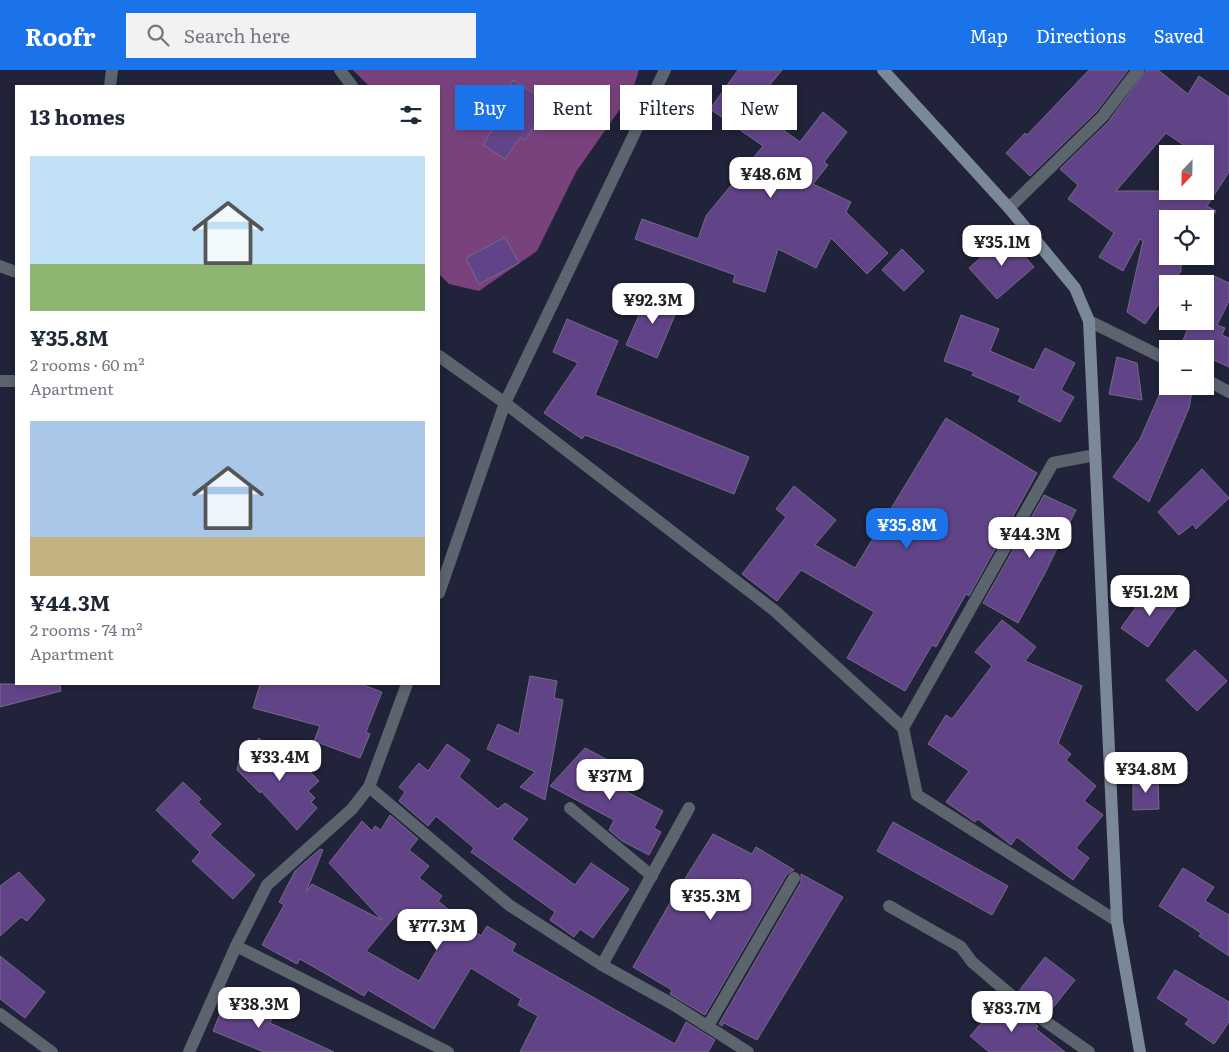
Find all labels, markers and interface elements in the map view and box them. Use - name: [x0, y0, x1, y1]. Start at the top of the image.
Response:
- search box: [126, 13, 476, 58]
- text: Roofr: [25, 18, 96, 53]
- icon: search: [144, 21, 172, 49]
- text: Search here: [184, 21, 290, 49]
- text: Map: [970, 22, 1008, 49]
- text: Directions: [1036, 22, 1126, 49]
- text: Saved: [1154, 22, 1204, 49]
- chip: Buy: [455, 85, 524, 130]
- chip: Rent: [534, 85, 610, 130]
- chip: Filters: [620, 85, 712, 130]
- chip: New: [722, 85, 797, 130]
- text: 13 homes: [30, 100, 125, 131]
- icon: filters: [397, 101, 425, 129]
- north arrow: [1159, 145, 1214, 200]
- map controls: [1159, 145, 1214, 395]
- pin: ¥48.6M: [730, 156, 812, 199]
- text: ¥48.6M: [740, 161, 802, 185]
- icon: home: [183, 188, 273, 278]
- button: locate: [1159, 210, 1214, 265]
- pin: ¥35.1M: [961, 224, 1043, 267]
- text: ¥35.1M: [973, 229, 1031, 253]
- button: +: [1159, 275, 1214, 330]
- pin: ¥92.3M: [612, 282, 694, 325]
- text: ¥92.3M: [623, 287, 683, 311]
- text: ¥35.8M: [30, 321, 109, 352]
- button: −: [1159, 340, 1214, 395]
- text: 2 rooms · 60 m²: [30, 352, 145, 376]
- text: Apartment: [30, 376, 114, 400]
- icon: home: [183, 453, 273, 543]
- pin: ¥35.8M: [866, 508, 948, 550]
- text: ¥35.8M: [877, 512, 937, 536]
- pin: ¥44.3M: [989, 516, 1071, 559]
- text: ¥44.3M: [999, 521, 1061, 545]
- pin: ¥51.2M: [1109, 574, 1191, 617]
- text: ¥51.2M: [1122, 579, 1178, 603]
- text: ¥44.3M: [30, 586, 110, 617]
- text: 2 rooms · 74 m²: [30, 617, 143, 641]
- text: Apartment: [30, 641, 114, 665]
- pin: ¥33.4M: [239, 740, 321, 782]
- text: ¥33.4M: [250, 744, 310, 768]
- pin: ¥34.8M: [1105, 752, 1187, 794]
- text: ¥34.8M: [1116, 756, 1176, 780]
- pin: ¥37M: [580, 758, 640, 801]
- text: ¥37M: [587, 763, 633, 787]
- pin: ¥35.3M: [670, 878, 752, 921]
- text: ¥35.3M: [681, 883, 741, 907]
- pin: ¥77.3M: [396, 908, 478, 951]
- text: ¥77.3M: [408, 913, 466, 937]
- pin: ¥38.3M: [218, 986, 300, 1029]
- pin: ¥83.7M: [971, 990, 1053, 1033]
- text: ¥38.3M: [229, 991, 289, 1015]
- text: ¥83.7M: [983, 995, 1041, 1019]

